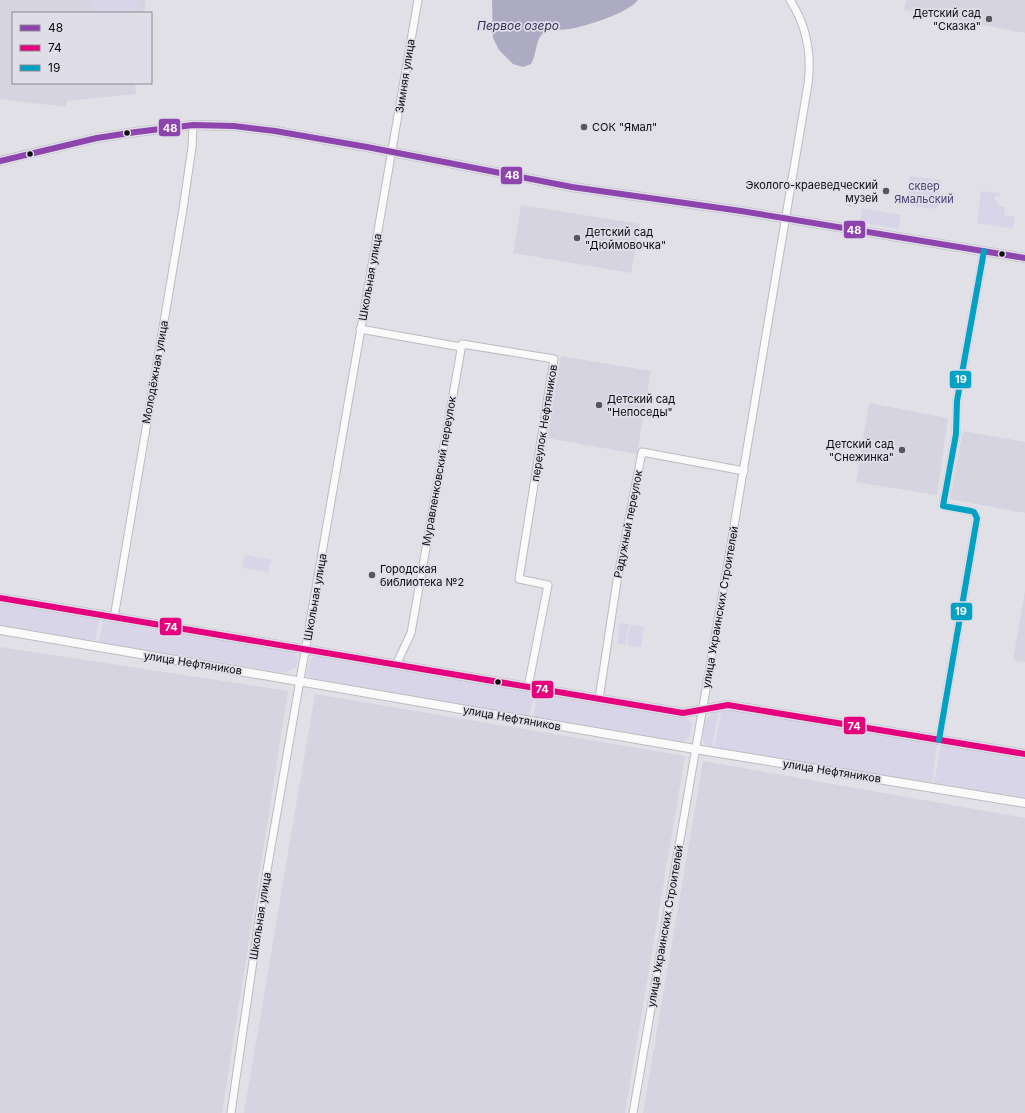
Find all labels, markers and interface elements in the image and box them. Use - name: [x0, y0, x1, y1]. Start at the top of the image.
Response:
- place label: Детский сад "Сказка": [913, 6, 981, 33]
- legend: [12, 12, 152, 84]
- marker: Детский сад "Сказка": [984, 14, 994, 24]
- water label: Первое озеро: [477, 18, 559, 33]
- text: 48: [48, 20, 63, 35]
- street label: Зимняя улица: [392, 38, 418, 114]
- text: 74: [48, 40, 62, 55]
- text: 19: [48, 60, 60, 75]
- line badge: 48: [158, 118, 181, 137]
- place label: СОК "Ямал": [592, 120, 657, 134]
- text: 48: [163, 121, 177, 135]
- marker: СОК "Ямал": [579, 122, 589, 132]
- unlabelled marker: [122, 128, 132, 138]
- unlabelled marker: [25, 149, 35, 159]
- line badge: 48: [500, 166, 523, 185]
- text: 48: [505, 168, 519, 182]
- place label: Эколого-краеведческий музей: [746, 178, 878, 205]
- park label: сквер Ямальский: [894, 179, 954, 206]
- marker: Эколого-краеведческий музей: [881, 186, 891, 196]
- line badge: 48: [843, 220, 866, 239]
- text: 48: [847, 223, 861, 237]
- place label: Детский сад "Дюймовочка": [585, 225, 666, 252]
- street label: Школьная улица: [355, 232, 385, 322]
- marker: Детский сад "Дюймовочка": [572, 233, 582, 243]
- unlabelled marker: [997, 249, 1007, 259]
- street label: Молодёжная улица: [139, 319, 171, 425]
- street label: переулок Нефтяников: [528, 363, 560, 483]
- line badge: 19: [949, 370, 972, 389]
- text: 19: [955, 372, 967, 386]
- place label: Детский сад "Непоседы": [607, 392, 675, 419]
- street label: Муравленковский переулок: [419, 395, 459, 547]
- marker: Детский сад "Непоседы": [594, 400, 604, 410]
- place label: Детский сад "Снежинка": [826, 437, 894, 464]
- marker: Детский сад "Снежинка": [897, 445, 907, 455]
- street label: Радужный переулок: [611, 469, 645, 579]
- street label: улица Украинских Строителей: [699, 525, 741, 689]
- street label: Школьная улица: [300, 552, 330, 642]
- place label: Городская библиотека №2: [380, 562, 464, 589]
- marker: Городская библиотека №2: [367, 570, 377, 580]
- line badge: 19: [950, 602, 973, 621]
- text: 19: [955, 604, 967, 618]
- line badge: 74: [159, 617, 182, 636]
- text: 74: [164, 620, 178, 634]
- street label: улица Нефтяников: [143, 648, 243, 678]
- unlabelled marker: [493, 677, 503, 687]
- line badge: 74: [531, 680, 554, 699]
- text: 74: [535, 682, 549, 696]
- street label: улица Нефтяников: [462, 702, 562, 734]
- line badge: 74: [843, 716, 866, 735]
- text: 74: [847, 719, 861, 733]
- street label: улица Нефтяников: [782, 756, 882, 786]
- street label: улица Украинских Строителей: [644, 844, 686, 1008]
- street label: Школьная улица: [246, 871, 274, 961]

